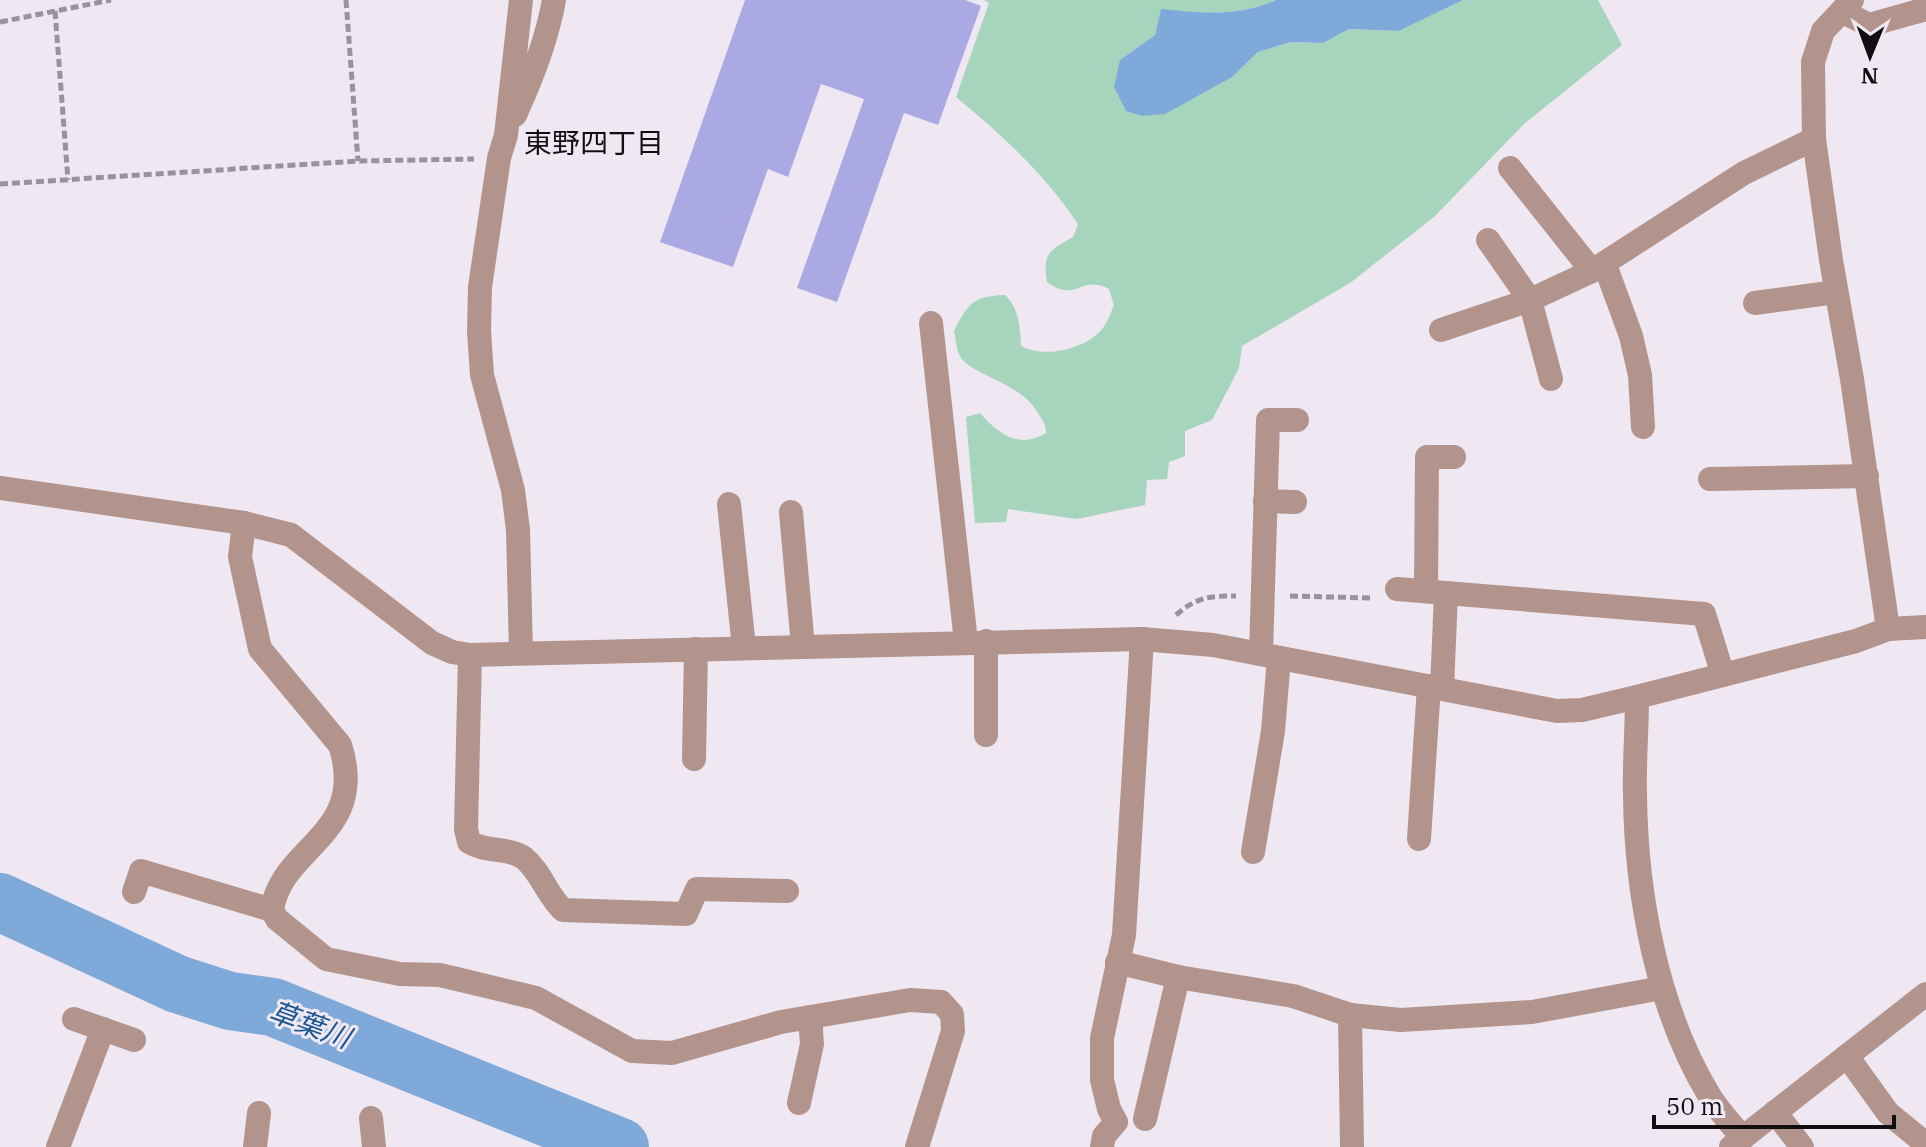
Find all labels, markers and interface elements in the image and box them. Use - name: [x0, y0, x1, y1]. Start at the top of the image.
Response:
- north arrow: [1830, 16, 1910, 96]
- text: N: [1861, 62, 1879, 91]
- district label: 東野四丁目: [524, 124, 664, 161]
- water label: 草葉川: [264, 992, 359, 1057]
- scale bar: [1654, 1079, 1894, 1129]
- text: 50 m: [1666, 1090, 1723, 1122]

